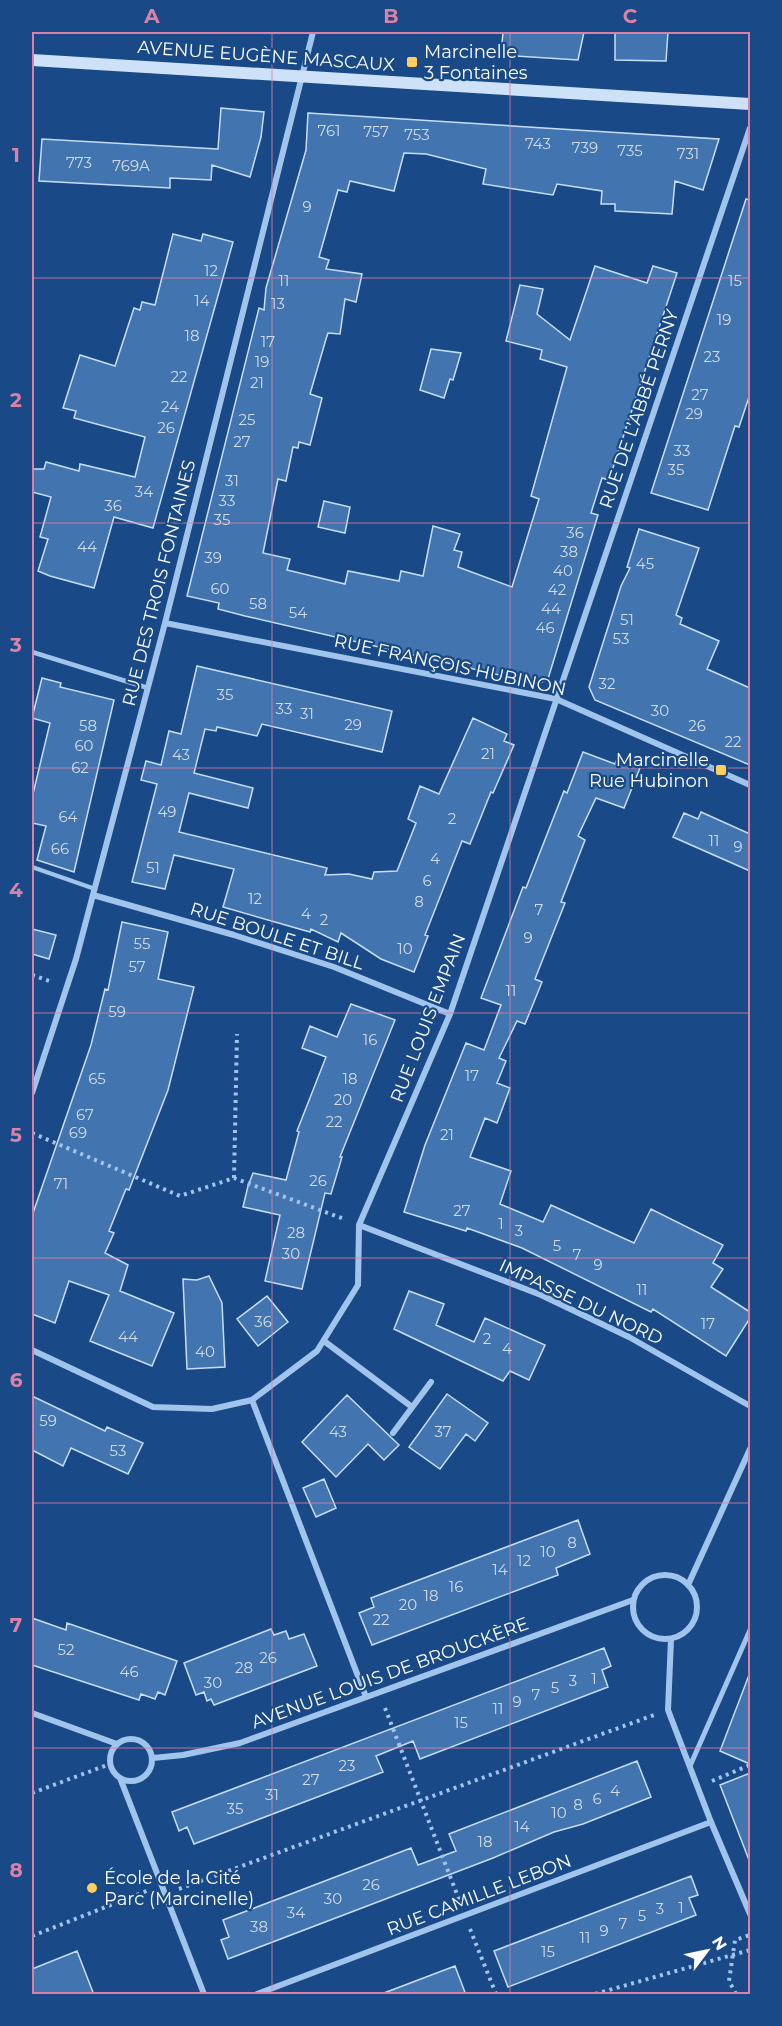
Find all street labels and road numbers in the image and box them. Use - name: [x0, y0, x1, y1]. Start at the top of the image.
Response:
- street label: AVENUE EUGÈNE MASCAUX: [137, 36, 396, 76]
- street label: RUE DE L’ABBÉ PERNY: [595, 306, 684, 511]
- street label: RUE DES TROIS FONTAINES: [118, 458, 200, 708]
- street label: RUE FRANÇOIS HUBINON: [332, 630, 568, 700]
- street label: RUE BOULE ET BILL: [187, 897, 367, 975]
- street label: RUE LOUIS EMPAIN: [386, 930, 470, 1106]
- street label: IMPASSE DU NORD: [496, 1254, 666, 1350]
- street label: AVENUE LOUIS DE BROUCKÈRE: [248, 1612, 532, 1734]
- street label: RUE CAMILLE LEBON: [384, 1850, 574, 1940]

